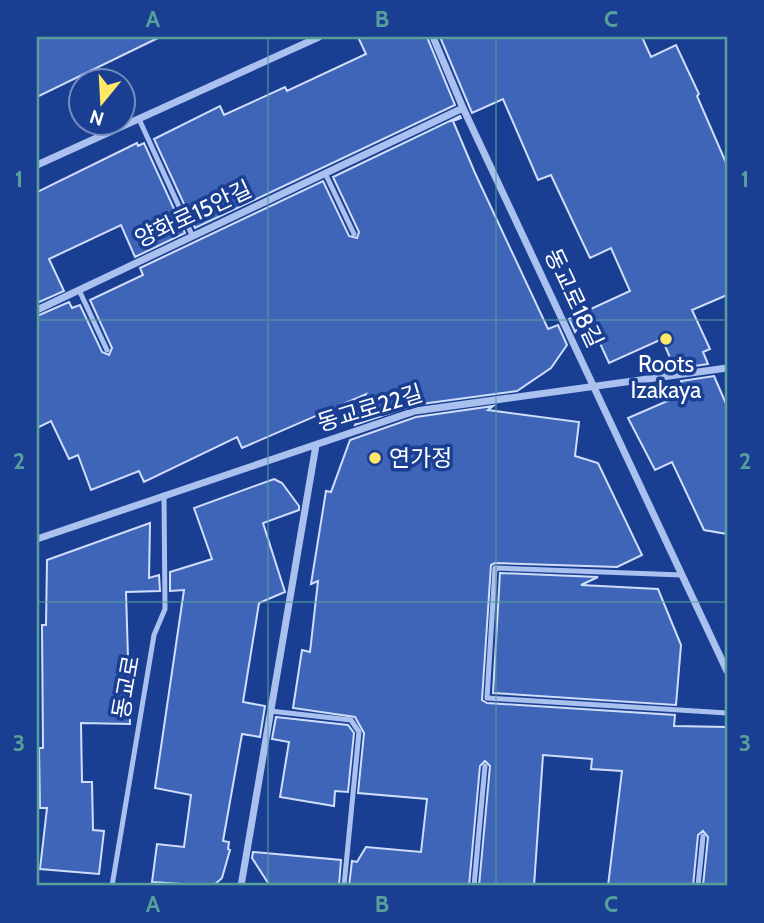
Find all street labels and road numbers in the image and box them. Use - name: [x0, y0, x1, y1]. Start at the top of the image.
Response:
- street label: 양화로15안길: [130, 175, 256, 253]
- street label: 동교로18길: [539, 244, 609, 352]
- street label: 동교로22길: [314, 379, 426, 437]
- street label: 동교로: [107, 653, 145, 721]

